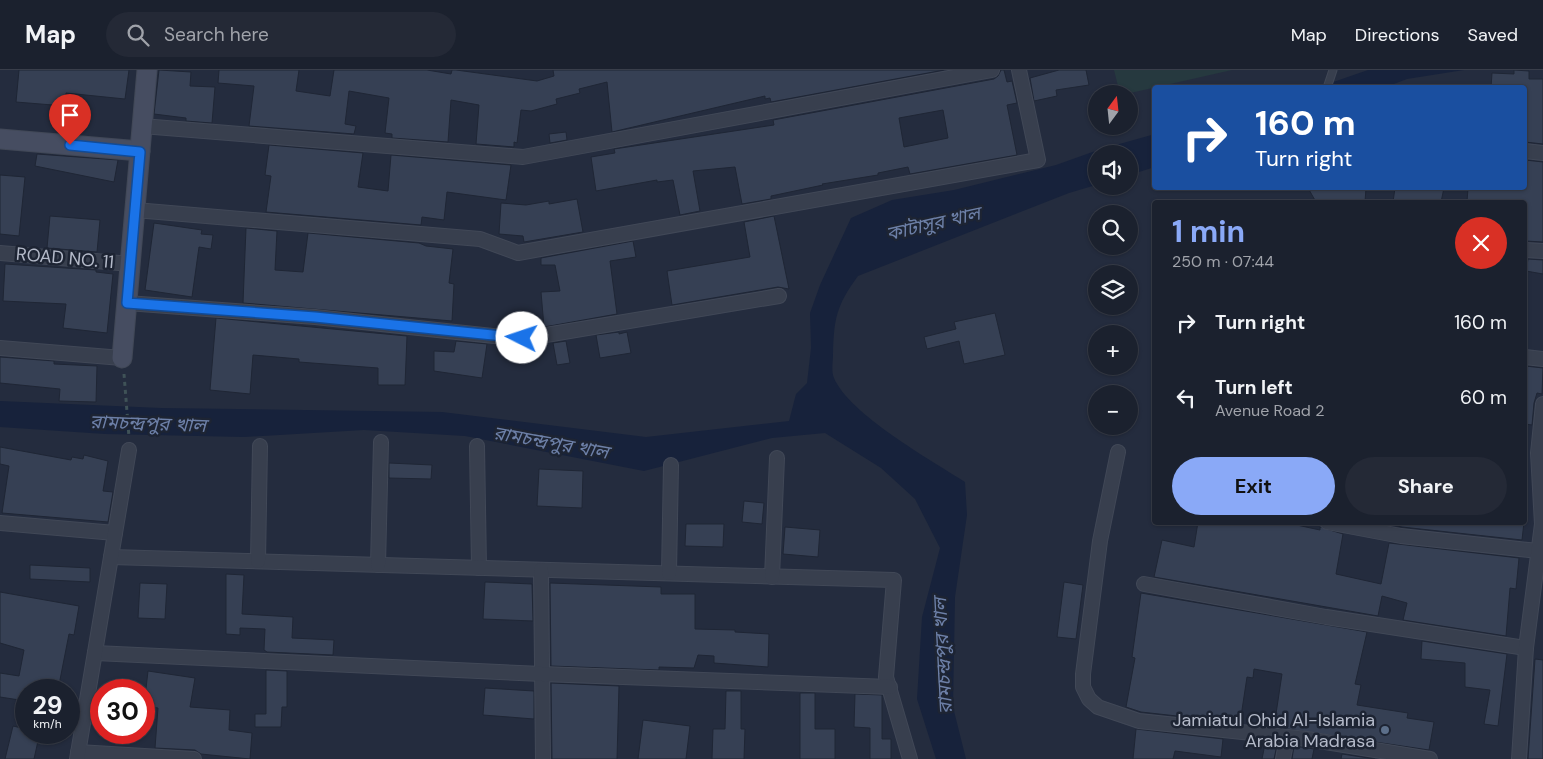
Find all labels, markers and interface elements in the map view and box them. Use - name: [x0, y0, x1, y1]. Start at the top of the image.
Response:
- search box: [106, 12, 456, 57]
- text: Map: [25, 19, 76, 50]
- icon: search: [124, 21, 152, 49]
- text: Search here: [164, 22, 269, 47]
- text: Map: [1291, 23, 1327, 47]
- text: Directions: [1355, 23, 1440, 47]
- text: Saved: [1468, 23, 1518, 47]
- north arrow: [1088, 85, 1138, 135]
- map controls: [1088, 85, 1138, 435]
- pin: [49, 94, 91, 145]
- text: 160 m: [1255, 100, 1356, 146]
- icon: arrive: [56, 101, 84, 129]
- icon: right: [1172, 105, 1237, 170]
- text: Turn right: [1255, 144, 1352, 173]
- button: sound: [1088, 145, 1138, 195]
- water label: কাটাসুর খাল: [884, 200, 987, 246]
- button: search: [1088, 205, 1138, 255]
- text: 1 min: [1172, 212, 1245, 251]
- button: close: [1455, 217, 1507, 269]
- street label: ROAD NO. 11: [15, 242, 115, 274]
- text: 250 m · 07:44: [1172, 251, 1274, 272]
- button: layers: [1088, 265, 1138, 315]
- icon: right: [1172, 309, 1200, 337]
- text: Turn right: [1215, 310, 1305, 335]
- text: 160 m: [1454, 310, 1507, 335]
- position arrow: [495, 311, 547, 363]
- button: +: [1088, 325, 1138, 375]
- text: Turn left: [1215, 375, 1293, 400]
- icon: left: [1172, 384, 1200, 412]
- button: −: [1088, 385, 1138, 435]
- text: 60 m: [1460, 385, 1507, 410]
- text: Avenue Road 2: [1215, 400, 1324, 421]
- water label: রামচন্দ্রপুর খাল: [89, 409, 211, 438]
- water label: রামচন্দ্রপুর খাল: [491, 420, 614, 466]
- button: Exit: [1172, 457, 1335, 515]
- button: Share: [1345, 457, 1507, 515]
- water label: রামচন্দ্রপুর খাল: [927, 593, 958, 715]
- speed limit sign: 30: [90, 679, 155, 744]
- text: 29: [32, 689, 63, 722]
- place label: Jamiatul Ohid Al-Islamia Arabia Madrasa: [1173, 708, 1375, 753]
- text: km/h: [33, 716, 62, 732]
- marker: Jamiatul Ohid Al-Islamia Arabia Madrasa: [1379, 724, 1391, 736]

